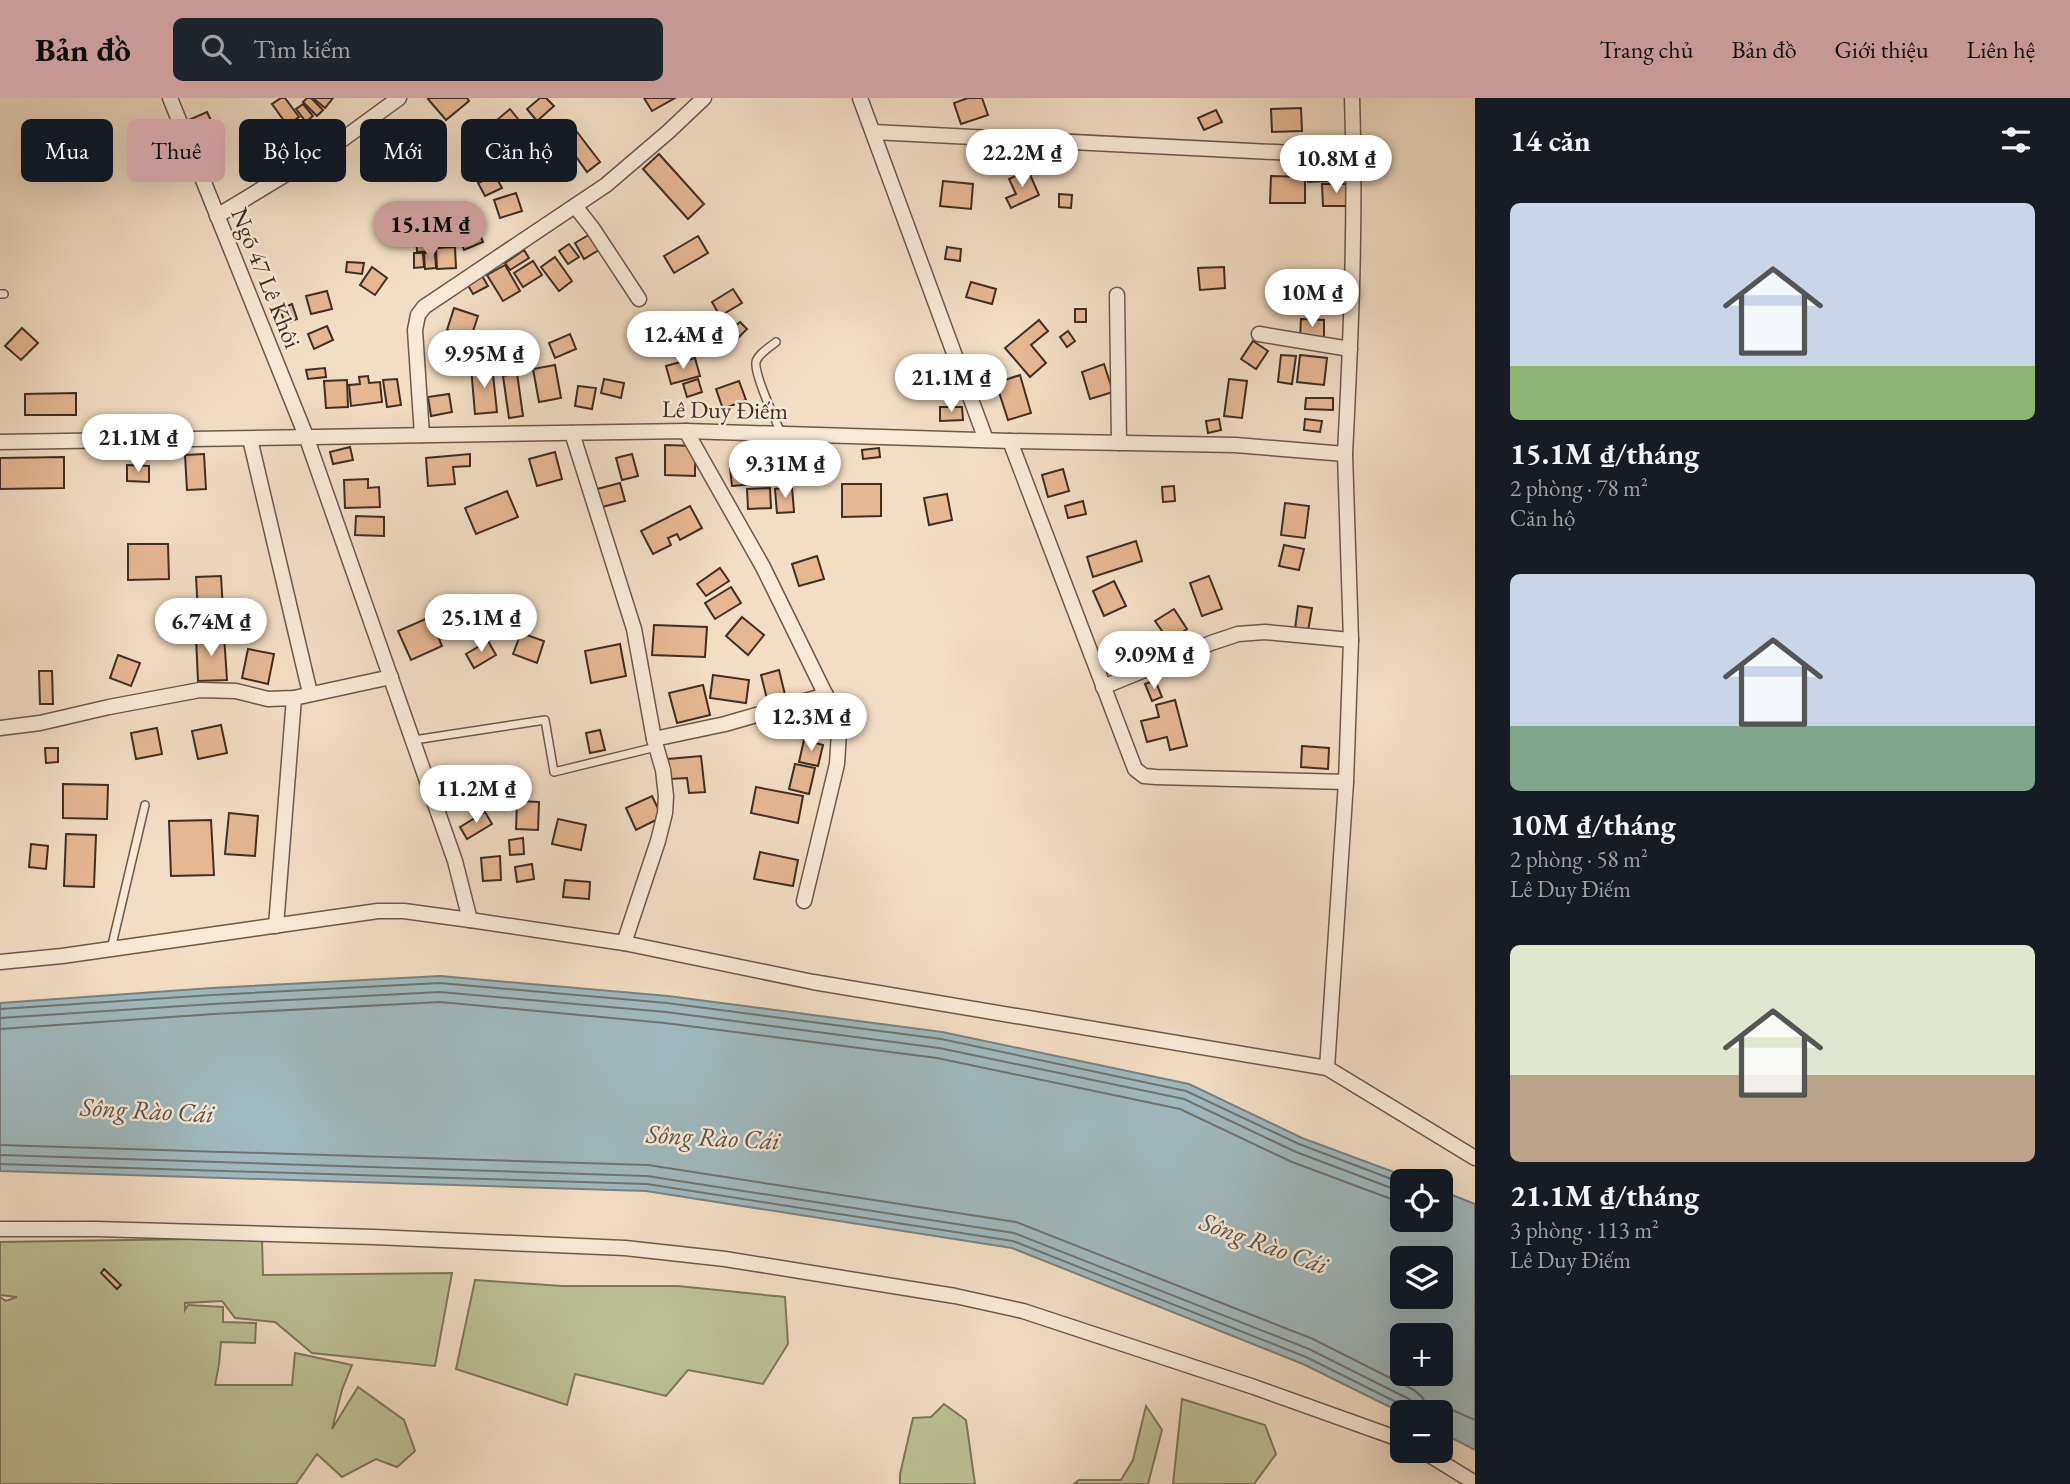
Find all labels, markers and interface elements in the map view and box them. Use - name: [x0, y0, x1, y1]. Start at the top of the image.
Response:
- search box: [173, 18, 663, 81]
- text: Bản đồ: [35, 28, 131, 71]
- icon: search: [197, 30, 235, 68]
- text: Tìm kiếm: [253, 32, 351, 66]
- text: Trang chủ: [1599, 34, 1693, 65]
- text: Bản đồ: [1731, 34, 1797, 65]
- text: Giới thiệu: [1835, 34, 1929, 65]
- text: Liên hệ: [1967, 34, 2035, 65]
- chip: Mua: [21, 119, 113, 182]
- chip: Thuê: [127, 119, 225, 182]
- chip: Bộ lọc: [239, 119, 346, 182]
- chip: Mới: [360, 119, 447, 182]
- chip: Căn hộ: [461, 119, 577, 182]
- text: 14 căn: [1510, 121, 1591, 160]
- icon: filters: [1997, 121, 2035, 159]
- pin: 22.2M ₫: [957, 130, 1087, 189]
- pin: 10.8M ₫: [1271, 136, 1401, 195]
- text: 22.2M ₫: [982, 137, 1062, 167]
- text: 10.8M ₫: [1296, 143, 1376, 173]
- pin: 15.1M ₫: [365, 202, 495, 261]
- street label: Ngõ 47 Lê Khôi: [224, 203, 309, 353]
- text: 15.1M ₫: [390, 209, 470, 239]
- icon: home: [1710, 248, 1836, 374]
- pin: 10M ₫: [1263, 270, 1361, 329]
- text: 10M ₫: [1281, 277, 1343, 307]
- pin: 12.4M ₫: [618, 312, 748, 371]
- text: 12.4M ₫: [643, 319, 723, 349]
- pin: 9.95M ₫: [419, 330, 549, 390]
- text: 9.95M ₫: [444, 338, 524, 368]
- pin: 21.1M ₫: [886, 354, 1016, 414]
- text: 21.1M ₫: [911, 362, 991, 392]
- street label: Lê Duy Điếm: [662, 393, 789, 426]
- pin: 21.1M ₫: [73, 414, 203, 474]
- text: 21.1M ₫: [98, 422, 178, 452]
- text: 15.1M ₫/tháng: [1510, 434, 1699, 473]
- pin: 9.31M ₫: [720, 440, 850, 500]
- text: 9.31M ₫: [745, 448, 825, 478]
- text: 2 phòng · 78 m²: [1510, 473, 1648, 503]
- text: Căn hộ: [1510, 503, 1575, 533]
- pin: 25.1M ₫: [416, 594, 546, 654]
- pin: 6.74M ₫: [146, 598, 276, 658]
- text: 25.1M ₫: [441, 602, 521, 632]
- text: 6.74M ₫: [171, 606, 251, 636]
- icon: home: [1710, 619, 1836, 745]
- pin: 9.09M ₫: [1089, 632, 1219, 691]
- text: 9.09M ₫: [1114, 639, 1194, 669]
- pin: 12.3M ₫: [746, 694, 876, 753]
- text: 12.3M ₫: [771, 701, 851, 731]
- pin: 11.2M ₫: [411, 766, 541, 825]
- text: 11.2M ₫: [436, 773, 516, 803]
- text: 10M ₫/tháng: [1510, 805, 1676, 844]
- text: 2 phòng · 58 m²: [1510, 844, 1648, 874]
- text: Lê Duy Điếm: [1510, 874, 1631, 904]
- icon: home: [1710, 990, 1836, 1116]
- water label: Sông Rào Cái: [78, 1089, 216, 1131]
- water label: Sông Rào Cái: [644, 1116, 782, 1158]
- map controls: [1390, 1169, 1453, 1463]
- button: locate: [1390, 1169, 1453, 1232]
- text: 21.1M ₫/tháng: [1510, 1176, 1699, 1215]
- water label: Sông Rào Cái: [1194, 1204, 1334, 1282]
- text: 3 phòng · 113 m²: [1510, 1215, 1659, 1245]
- text: Lê Duy Điếm: [1510, 1245, 1631, 1275]
- button: layers: [1390, 1246, 1453, 1309]
- button: +: [1390, 1323, 1453, 1386]
- button: −: [1390, 1400, 1453, 1463]

